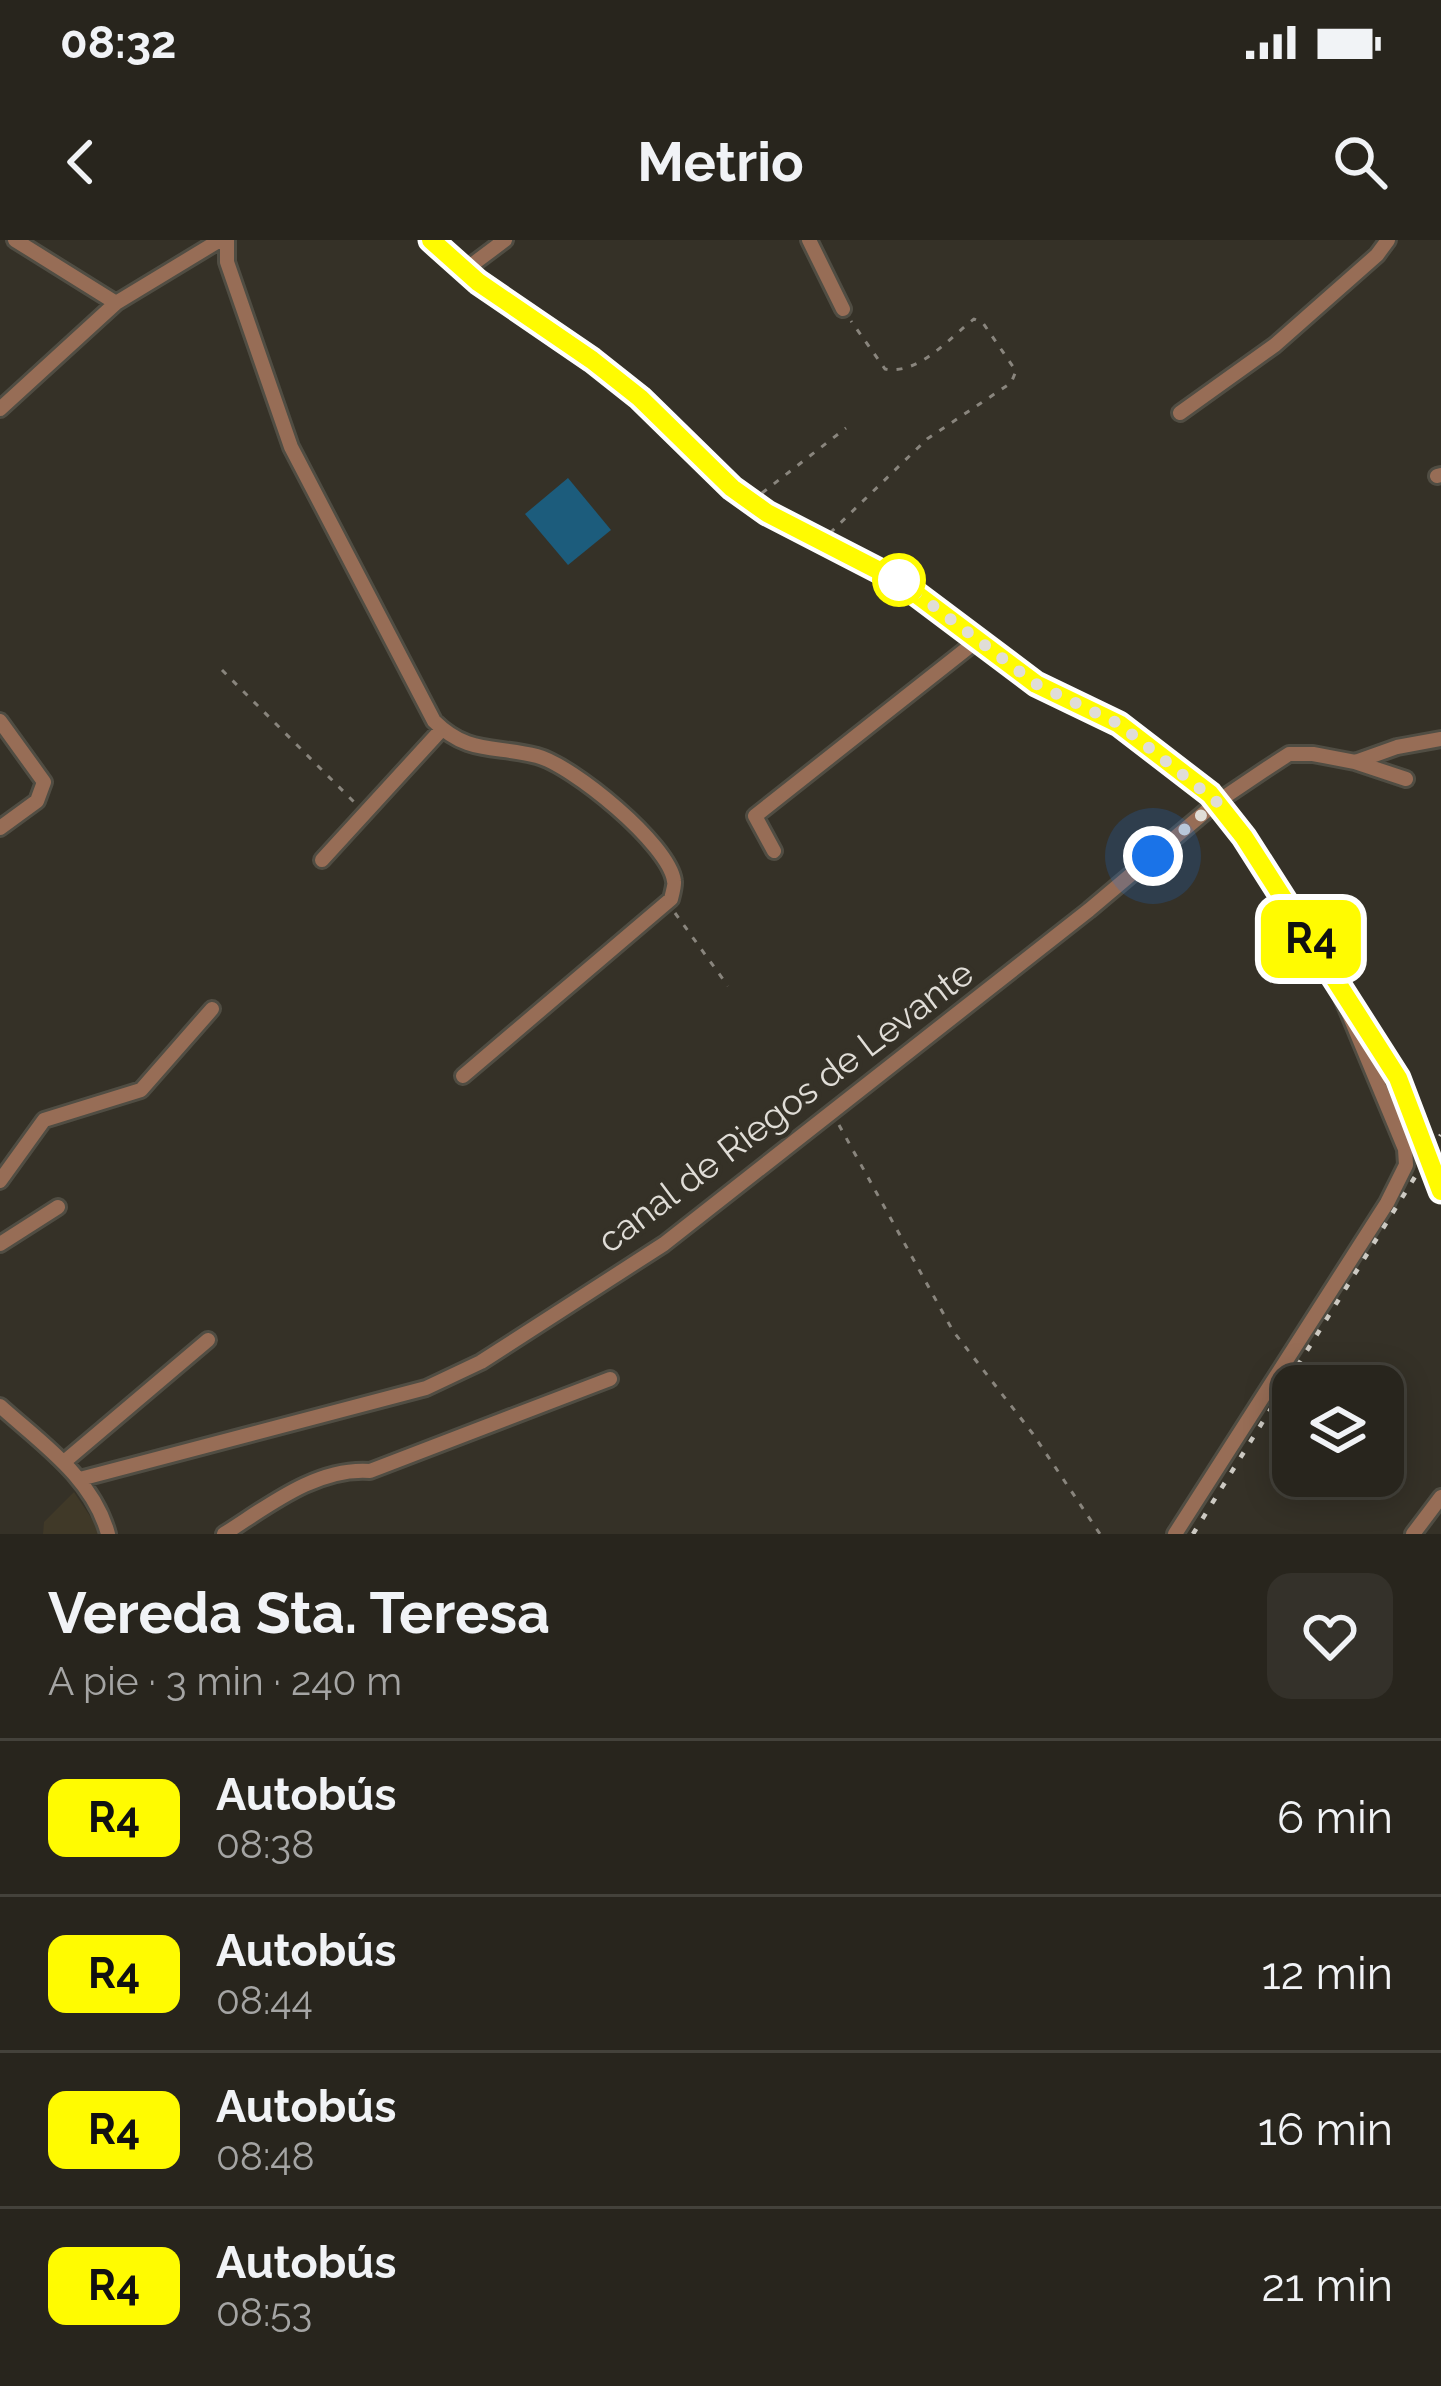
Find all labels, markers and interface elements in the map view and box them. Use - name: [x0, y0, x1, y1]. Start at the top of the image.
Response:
- text: 08:32: [60, 16, 176, 69]
- icon: back: [48, 129, 114, 195]
- icon: search: [1327, 129, 1393, 195]
- text: Metrio: [637, 130, 804, 194]
- unlabelled marker: [874, 555, 924, 605]
- your location: [1123, 826, 1183, 886]
- line badge: R4: [1257, 900, 1365, 978]
- text: R4: [1285, 914, 1337, 963]
- street label: canal de Riegos de Levante: [589, 951, 981, 1261]
- map controls: [1272, 1365, 1404, 1497]
- button: layers: [1272, 1365, 1404, 1497]
- button: heart: [1267, 1573, 1393, 1699]
- text: Vereda Sta. Teresa: [48, 1579, 550, 1646]
- text: A pie · 3 min · 240 m: [48, 1658, 402, 1704]
- text: Autobús: [216, 1768, 396, 1821]
- text: 6 min: [1277, 1791, 1393, 1844]
- text: R4: [88, 1793, 140, 1842]
- text: 08:38: [216, 1821, 314, 1867]
- text: Autobús: [216, 1924, 396, 1977]
- text: 12 min: [1261, 1947, 1393, 2000]
- text: R4: [88, 1949, 140, 1998]
- text: 08:44: [216, 1977, 313, 2023]
- text: Autobús: [216, 2080, 396, 2133]
- text: 16 min: [1258, 2103, 1393, 2156]
- text: R4: [88, 2105, 140, 2154]
- text: 08:48: [216, 2133, 315, 2179]
- text: Autobús: [216, 2236, 396, 2289]
- text: 21 min: [1261, 2259, 1393, 2312]
- text: R4: [88, 2261, 140, 2310]
- text: 08:53: [216, 2289, 312, 2335]

